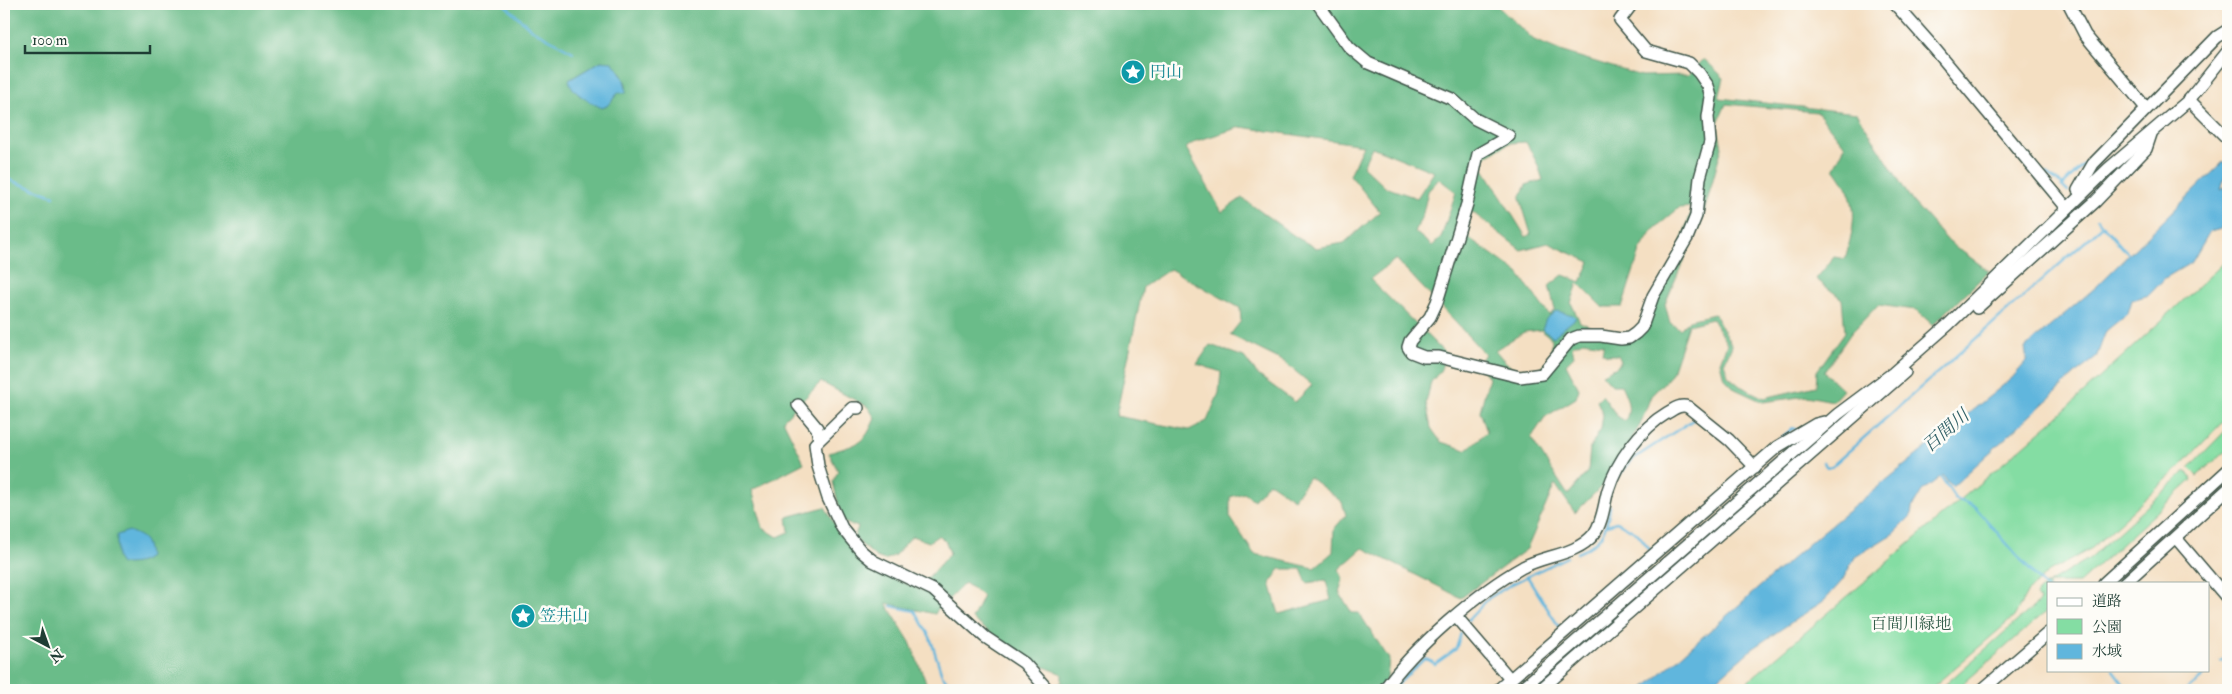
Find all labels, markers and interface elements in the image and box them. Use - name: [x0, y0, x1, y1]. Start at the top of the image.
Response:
- scale bar: [25, 22, 150, 54]
- text: 100 m: [32, 31, 68, 50]
- place icon: 円山: [1120, 59, 1146, 85]
- place label: 円山: [1150, 62, 1182, 82]
- water label: 百間川: [1918, 403, 1975, 457]
- legend: [2047, 582, 2210, 672]
- text: 道路: [2092, 592, 2122, 611]
- place icon: 笠井山: [510, 603, 536, 629]
- place label: 笠井山: [540, 606, 588, 626]
- park label: 百間川緑地: [1871, 614, 1951, 634]
- text: 公園: [2092, 618, 2122, 637]
- north arrow: [22, 622, 72, 672]
- text: 水域: [2092, 642, 2122, 661]
- text: N: [46, 644, 67, 666]

